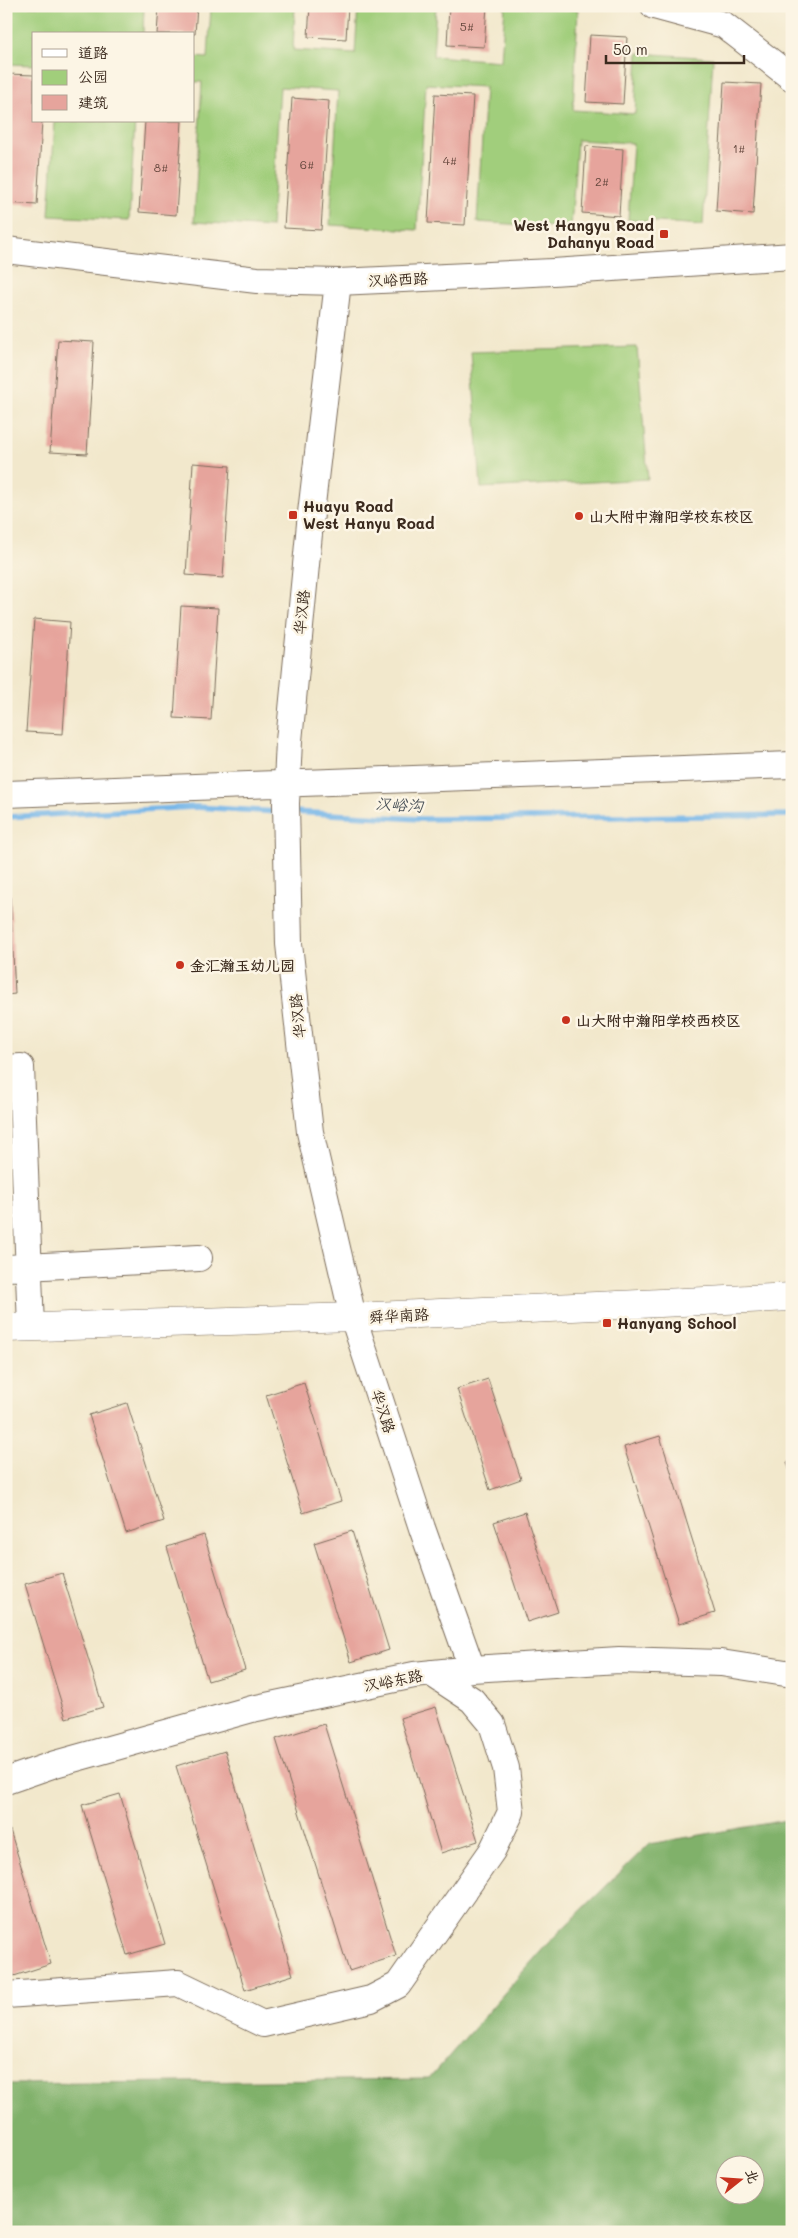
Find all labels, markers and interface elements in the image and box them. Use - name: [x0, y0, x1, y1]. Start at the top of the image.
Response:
- house number: 5#: [460, 18, 474, 34]
- legend: [32, 32, 195, 122]
- scale bar: [606, 32, 743, 64]
- text: 50 m: [613, 39, 648, 59]
- text: 道路: [78, 42, 108, 62]
- text: 公园: [78, 66, 108, 86]
- text: 建筑: [78, 92, 108, 112]
- house number: 1#: [733, 140, 745, 156]
- house number: 4#: [443, 152, 457, 168]
- house number: 6#: [300, 156, 314, 172]
- house number: 8#: [154, 159, 168, 175]
- house number: 2#: [595, 173, 609, 189]
- place label: West Hangyu Road Dahanyu Road: [514, 215, 654, 252]
- marker: West Hangyu Road Dahanyu Road: [658, 228, 670, 240]
- street label: 汉峪西路: [368, 267, 428, 291]
- place label: Huayu Road West Hanyu Road: [303, 496, 435, 533]
- place label: 山大附中瀚阳学校东校区: [589, 506, 754, 526]
- marker: Huayu Road West Hanyu Road: [287, 509, 299, 521]
- marker: 山大附中瀚阳学校东校区: [573, 510, 585, 522]
- street label: 华汉路: [289, 589, 313, 635]
- water label: 汉峪沟: [374, 792, 426, 816]
- place label: 金汇瀚玉幼儿园: [190, 955, 295, 975]
- marker: 金汇瀚玉幼儿园: [174, 959, 186, 971]
- street label: 华汉路: [285, 993, 309, 1039]
- place label: 山大附中瀚阳学校西校区: [576, 1010, 741, 1030]
- marker: 山大附中瀚阳学校西校区: [560, 1014, 572, 1026]
- street label: 舜华南路: [369, 1303, 429, 1327]
- place label: Hanyang School: [617, 1313, 737, 1333]
- marker: Hanyang School: [601, 1317, 613, 1329]
- street label: 华汉路: [368, 1387, 400, 1435]
- street label: 汉峪东路: [362, 1664, 424, 1696]
- north arrow: [716, 2156, 766, 2206]
- text: 北: [742, 2167, 764, 2186]

